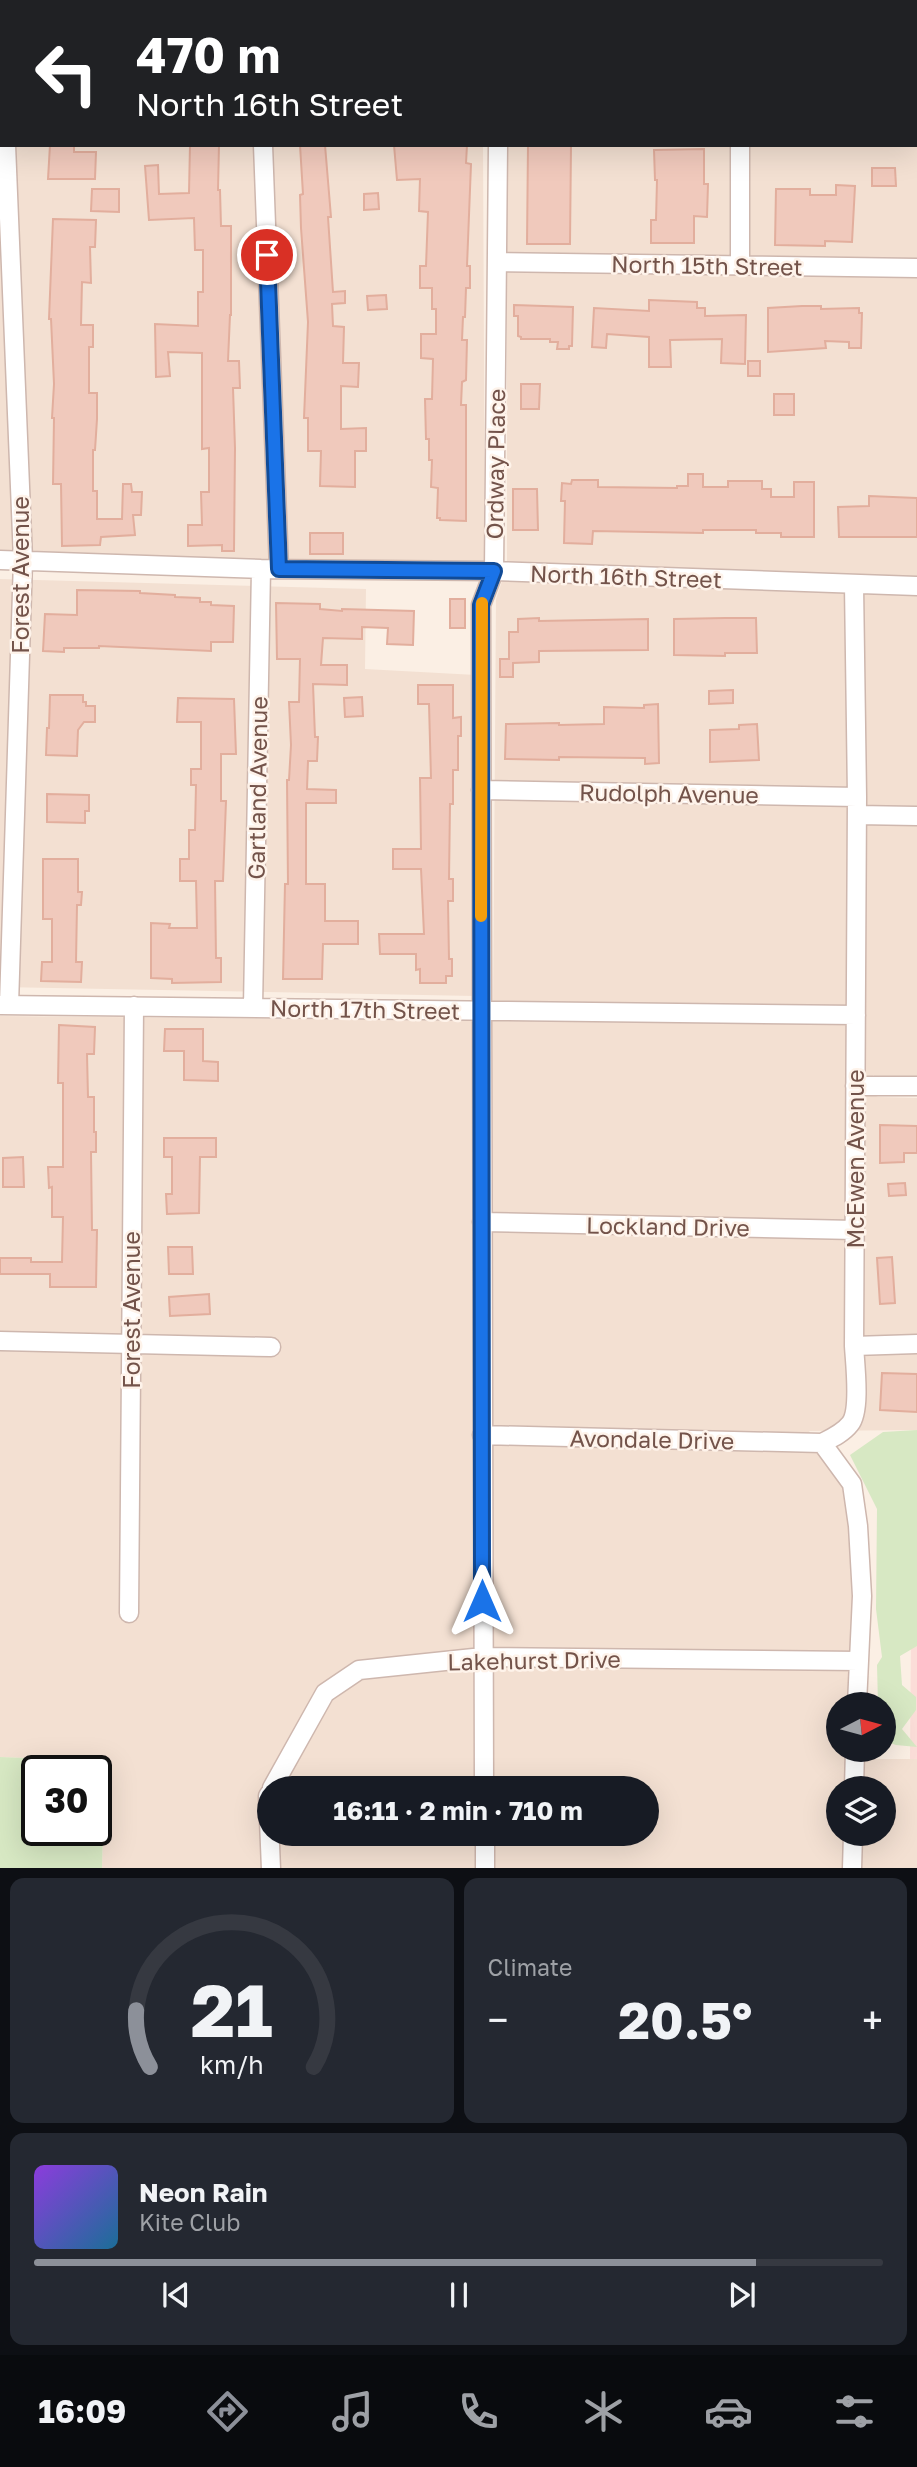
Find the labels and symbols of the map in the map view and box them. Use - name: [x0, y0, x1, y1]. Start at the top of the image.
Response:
- pin: [237, 225, 297, 285]
- street label: North 15th Street: [611, 249, 803, 281]
- street label: Ordway Place: [480, 388, 510, 540]
- street label: Forest Avenue: [6, 496, 34, 654]
- street label: North 16th Street: [530, 559, 722, 593]
- street label: Gartland Avenue: [241, 696, 273, 880]
- street label: Rudolph Avenue: [579, 777, 759, 809]
- street label: North 17th Street: [270, 993, 460, 1025]
- street label: McEwen Avenue: [841, 1070, 869, 1248]
- street label: Lockland Drive: [586, 1211, 750, 1241]
- street label: Forest Avenue: [117, 1231, 145, 1389]
- street label: Avondale Drive: [569, 1424, 735, 1454]
- position arrow: [445, 1564, 519, 1638]
- street label: Lakehurst Drive: [447, 1644, 621, 1676]
- north arrow: [826, 1692, 896, 1762]
- speed limit sign: 30: [21, 1755, 112, 1846]

